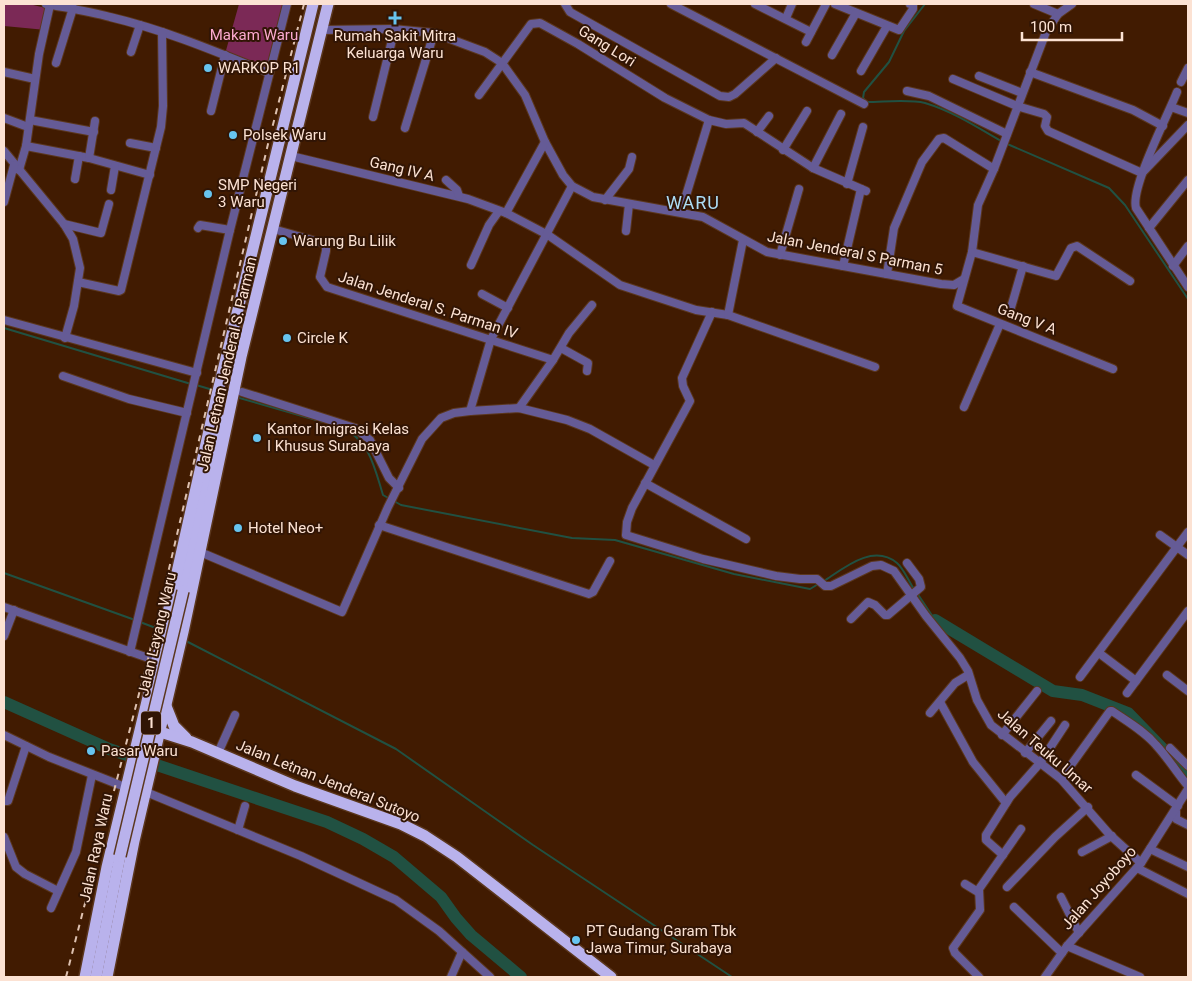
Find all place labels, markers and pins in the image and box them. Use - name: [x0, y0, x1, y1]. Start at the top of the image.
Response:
- marker: Rumah Sakit Mitra Keluarga Waru: [388, 11, 402, 25]
- place label: Rumah Sakit Mitra Keluarga Waru: [334, 27, 456, 62]
- place label: WARKOP R1: [218, 59, 300, 77]
- marker: WARKOP R1: [202, 62, 214, 74]
- place label: Polsek Waru: [243, 126, 326, 144]
- marker: Polsek Waru: [227, 129, 239, 141]
- place label: SMP Negeri 3 Waru: [218, 176, 297, 211]
- marker: SMP Negeri 3 Waru: [202, 188, 214, 200]
- place label: Warung Bu Lilik: [293, 232, 396, 250]
- marker: Warung Bu Lilik: [277, 235, 289, 247]
- place label: Circle K: [297, 329, 349, 347]
- marker: Circle K: [281, 332, 293, 344]
- place label: Kantor Imigrasi Kelas I Khusus Surabaya: [267, 420, 409, 455]
- marker: Kantor Imigrasi Kelas I Khusus Surabaya: [251, 432, 263, 444]
- place label: Hotel Neo+: [248, 519, 323, 537]
- marker: Hotel Neo+: [232, 522, 244, 534]
- place label: Pasar Waru: [101, 742, 178, 760]
- marker: Pasar Waru: [85, 745, 97, 757]
- place label: PT Gudang Garam Tbk Jawa Timur, Surabaya: [586, 922, 737, 957]
- marker: PT Gudang Garam Tbk Jawa Timur, Surabaya: [570, 934, 582, 946]

